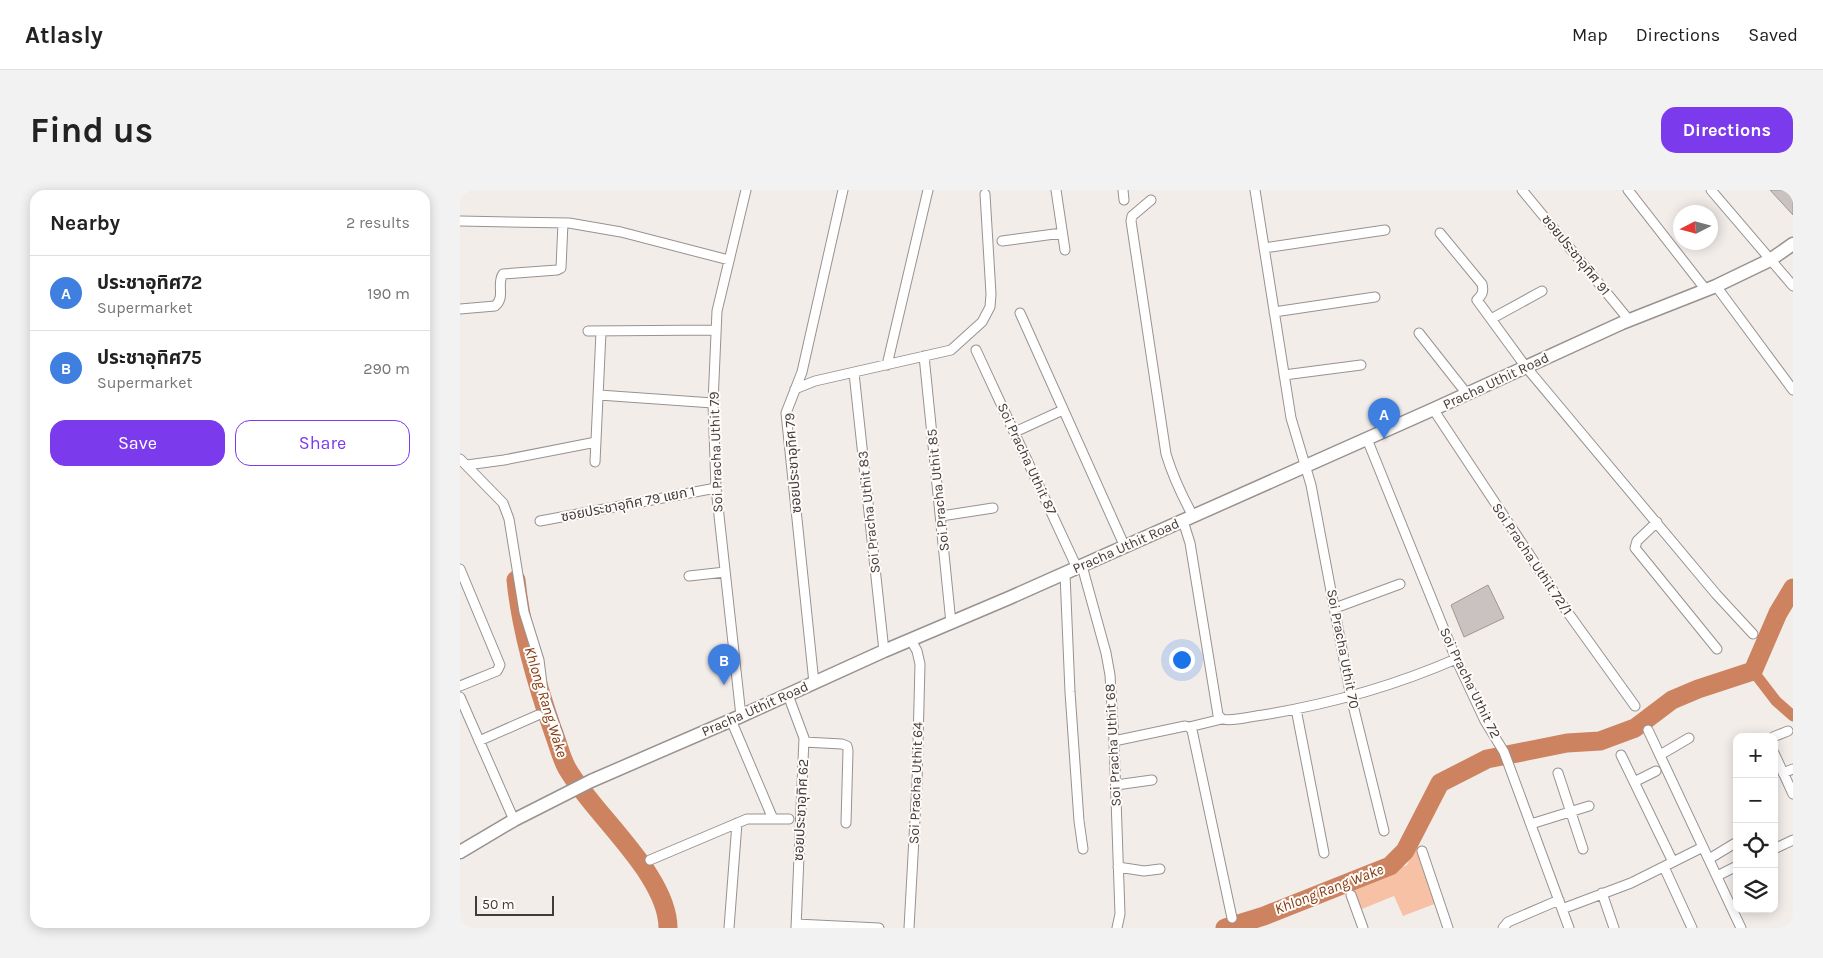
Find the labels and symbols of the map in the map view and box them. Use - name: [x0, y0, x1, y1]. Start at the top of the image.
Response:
- north arrow: [1673, 205, 1718, 250]
- street label: ซอยประชาอุทิศ 91: [1538, 211, 1614, 299]
- street label: Pracha Uthit Road: [1440, 349, 1552, 413]
- street label: Soi Pracha Uthit 79: [705, 391, 727, 513]
- pin: A: [1368, 398, 1400, 439]
- street label: Soi Pracha Uthit 87: [994, 400, 1061, 518]
- street label: ซอยประชาอุทิศ 79: [781, 412, 805, 514]
- street label: Soi Pracha Uthit 85: [923, 428, 953, 552]
- street label: Soi Pracha Uthit 83: [854, 450, 884, 574]
- street label: ซอยประชาอุทิศ 79 แยก 1: [559, 483, 697, 525]
- street label: Soi Pracha Uthit 72/1: [1488, 500, 1576, 618]
- street label: Pracha Uthit Road: [1070, 515, 1182, 577]
- street label: Soi Pracha Uthit 70: [1323, 588, 1363, 710]
- street label: Soi Pracha Uthit 72: [1436, 625, 1504, 741]
- water label: Khlong Rang Wake: [521, 644, 571, 760]
- pin: B: [708, 644, 740, 685]
- your location: [1169, 647, 1195, 673]
- street label: Pracha Uthit Road: [699, 678, 811, 740]
- street label: Soi Pracha Uthit 68: [1101, 683, 1125, 807]
- street label: Soi Pracha Uthit 64: [905, 721, 927, 844]
- street label: ซอยประชาอุทิศ 62: [790, 758, 812, 862]
- water label: Khlong Rang Wake: [1272, 860, 1386, 918]
- scale bar: [475, 893, 554, 916]

